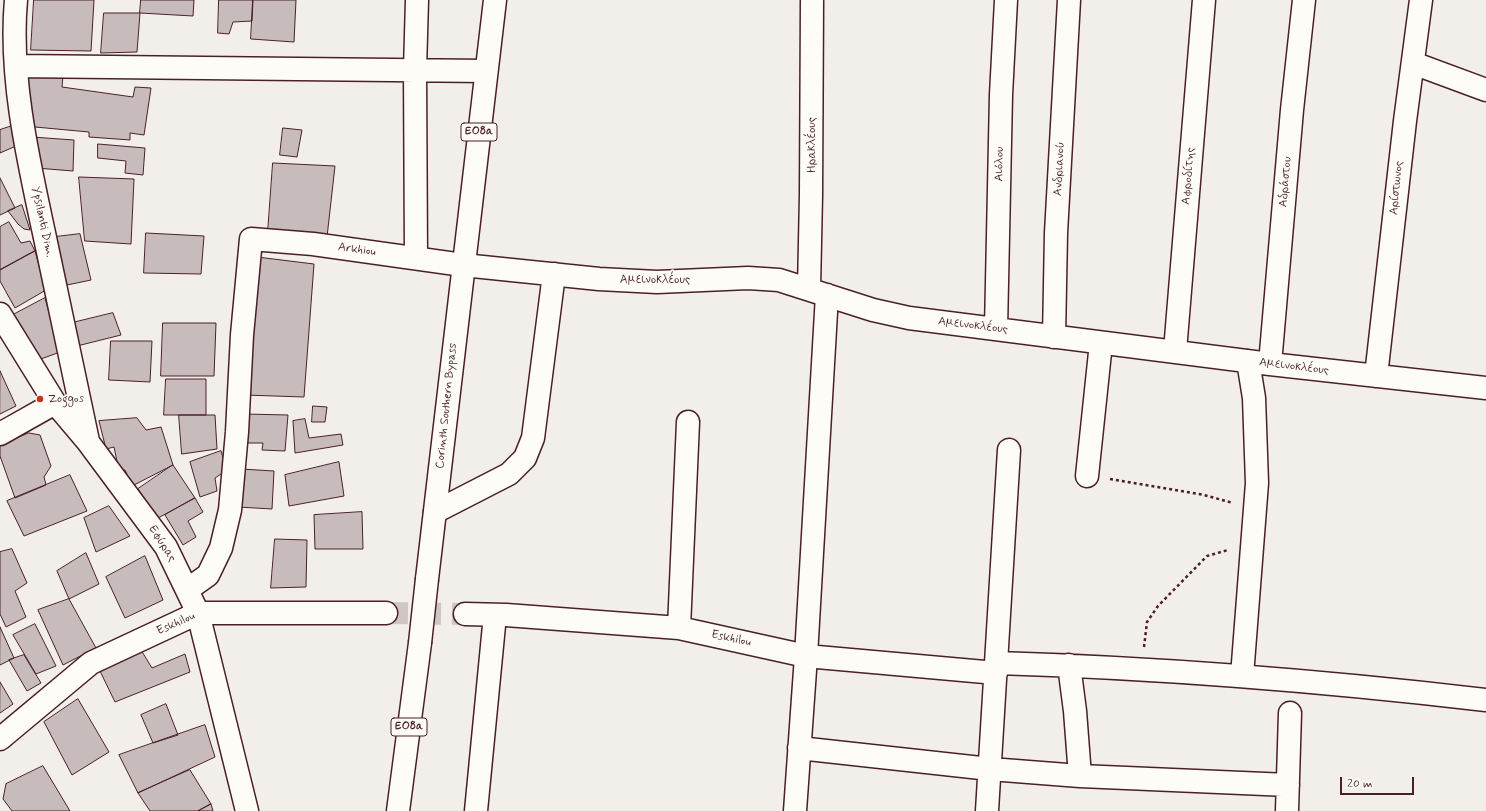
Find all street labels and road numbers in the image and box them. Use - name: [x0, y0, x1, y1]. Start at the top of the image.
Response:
- street label: Ηρακλέους: [805, 117, 819, 173]
- road number: ΕΟ8α: [461, 123, 497, 141]
- street label: Ανδριανού: [1051, 142, 1069, 196]
- street label: Αιόλου: [992, 146, 1008, 182]
- street label: Αφροδίτης: [1179, 147, 1199, 205]
- street label: Αδράστου: [1277, 156, 1295, 208]
- street label: Αρίστωνος: [1387, 160, 1407, 216]
- street label: Ypsilanti Dim.: [27, 185, 57, 259]
- street label: Arkhiou: [337, 240, 377, 260]
- street label: Αμεινοκλέους: [620, 273, 690, 287]
- street label: Αμεινοκλέους: [937, 315, 1009, 337]
- street label: Corinth Southern Bypass: [433, 342, 461, 470]
- street label: Αμεινοκλέους: [1258, 356, 1330, 378]
- street label: Εφύρας: [145, 523, 179, 565]
- street label: Eskhilou: [155, 609, 197, 639]
- street label: Eskhilou: [710, 628, 752, 650]
- road number: ΕΟ8α: [391, 718, 427, 736]

